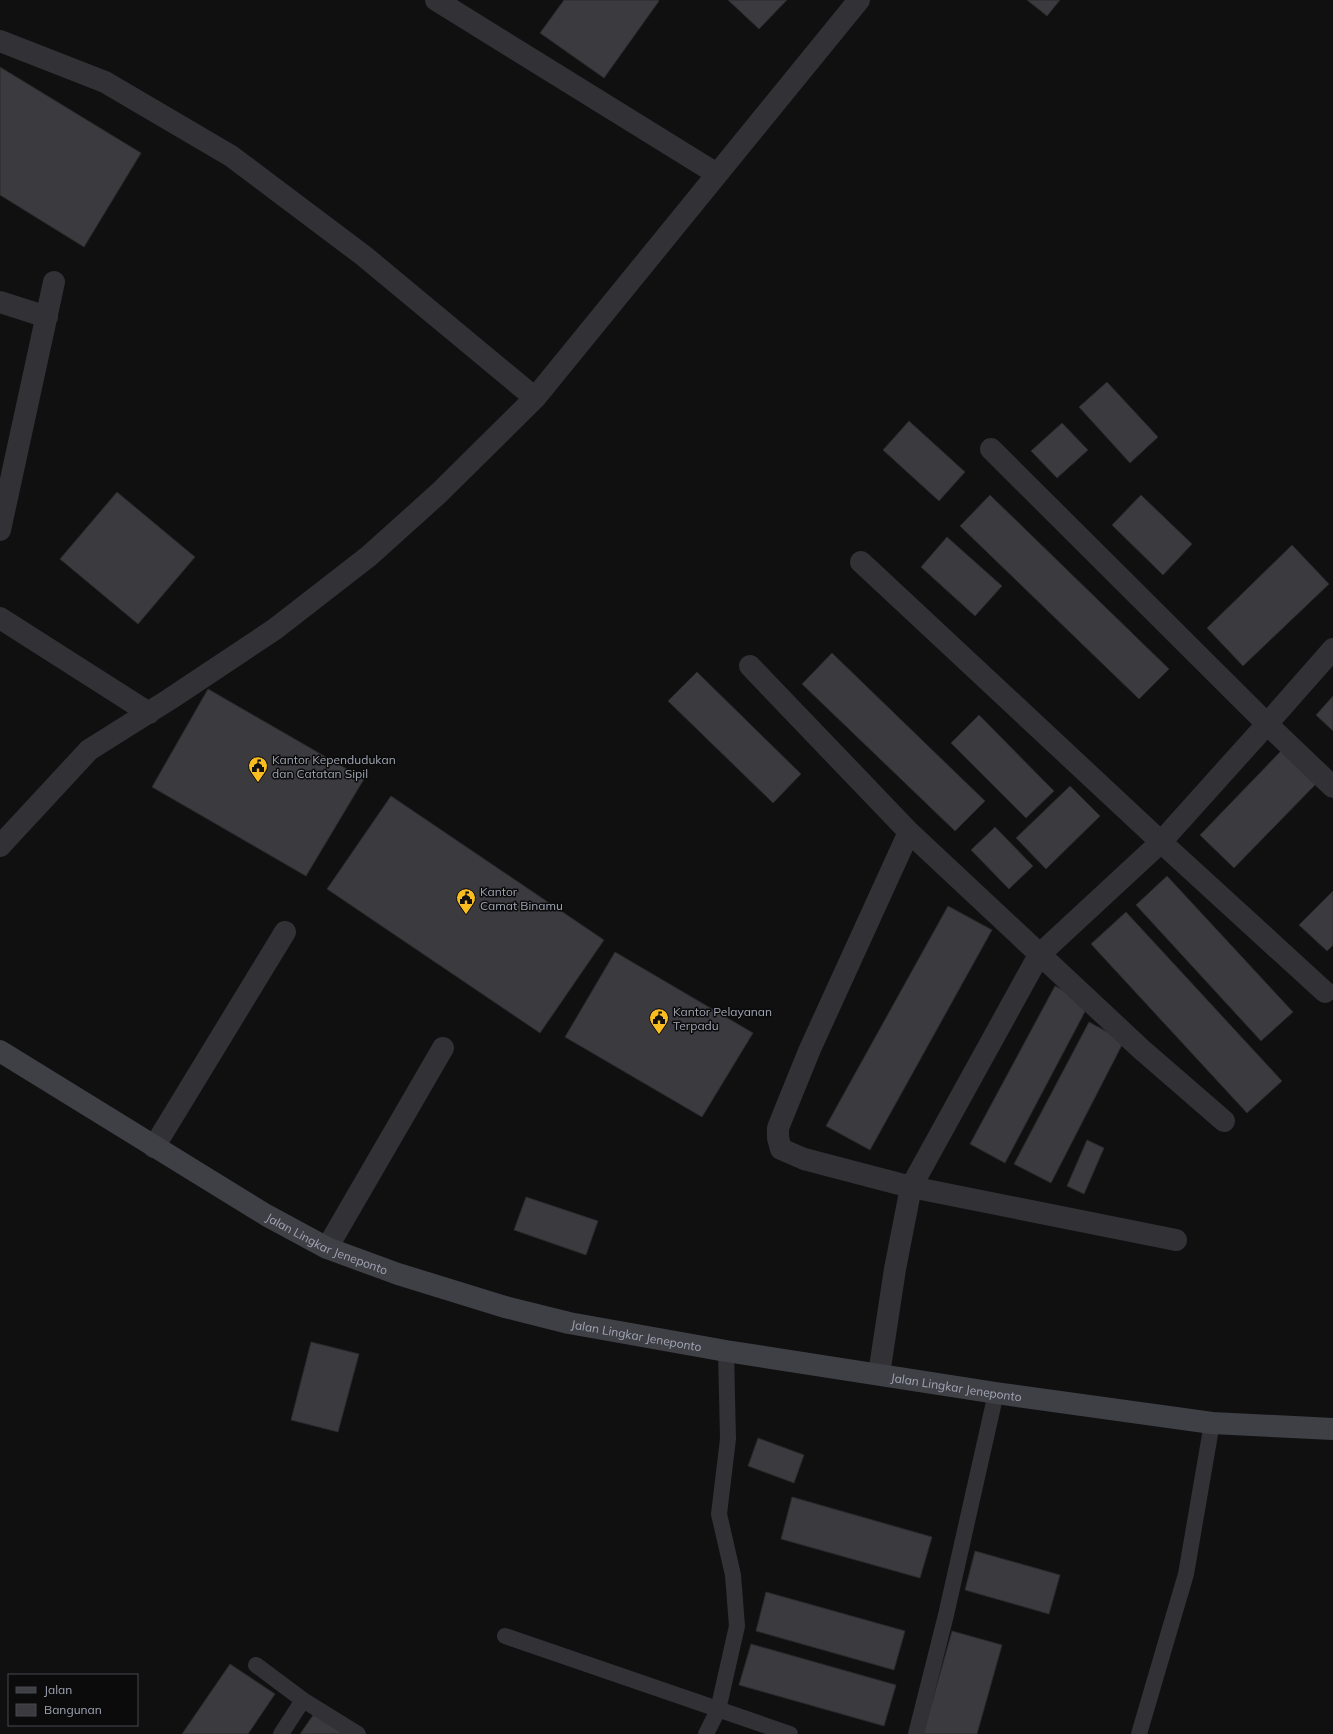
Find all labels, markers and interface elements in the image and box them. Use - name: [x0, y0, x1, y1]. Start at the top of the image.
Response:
- place label: Kantor Kependudukan dan Catatan Sipil: [272, 752, 396, 781]
- public building icon: Kantor Kependudukan dan Catatan Sipil: [247, 755, 269, 783]
- place label: Kantor Camat Binamu: [480, 884, 563, 913]
- public building icon: Kantor Camat Binamu: [455, 887, 477, 915]
- place label: Kantor Pelayanan Terpadu: [673, 1004, 772, 1033]
- public building icon: Kantor Pelayanan Terpadu: [648, 1007, 670, 1035]
- street label: Jalan Lingkar Jeneponto: [264, 1209, 390, 1277]
- street label: Jalan Lingkar Jeneponto: [570, 1316, 703, 1354]
- street label: Jalan Lingkar Jeneponto: [890, 1369, 1023, 1404]
- legend: [8, 1674, 138, 1726]
- text: Jalan: [44, 1682, 72, 1697]
- text: Bangunan: [44, 1702, 102, 1717]

